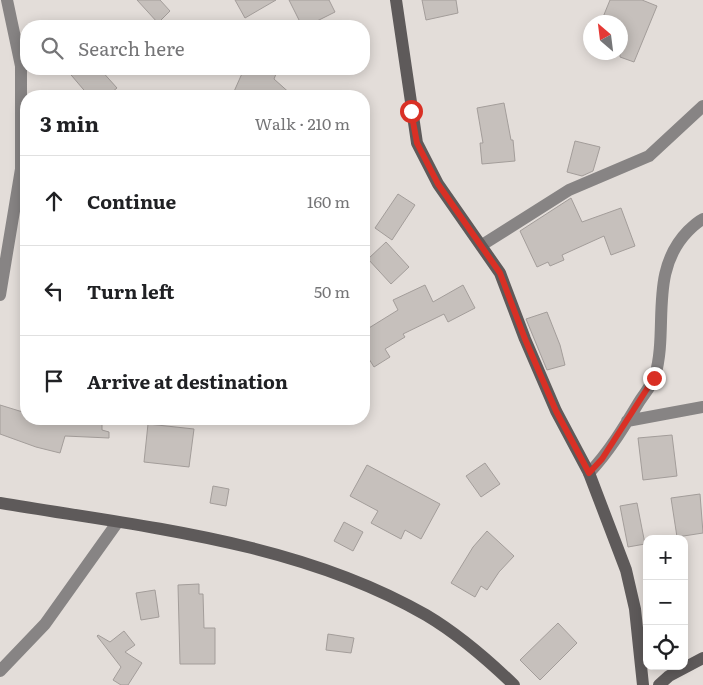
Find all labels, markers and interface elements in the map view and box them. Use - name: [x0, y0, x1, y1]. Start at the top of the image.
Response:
- north arrow: [583, 15, 628, 60]
- search box: [20, 20, 370, 75]
- icon: search: [38, 34, 66, 62]
- text: Search here: [78, 34, 185, 62]
- route start: [400, 100, 423, 123]
- text: 3 min: [40, 107, 99, 138]
- text: Walk · 210 m: [255, 111, 350, 135]
- icon: ahead: [40, 187, 68, 215]
- text: Continue: [87, 187, 176, 215]
- text: 160 m: [307, 189, 350, 213]
- icon: left: [40, 277, 68, 305]
- text: Turn left: [87, 277, 174, 305]
- text: 50 m: [314, 279, 350, 303]
- icon: arrive: [40, 367, 68, 395]
- text: Arrive at destination: [87, 367, 288, 395]
- route end: [643, 367, 666, 390]
- map controls: [643, 535, 688, 670]
- button: +: [643, 535, 688, 580]
- button: −: [643, 580, 688, 625]
- button: locate: [643, 625, 688, 670]

